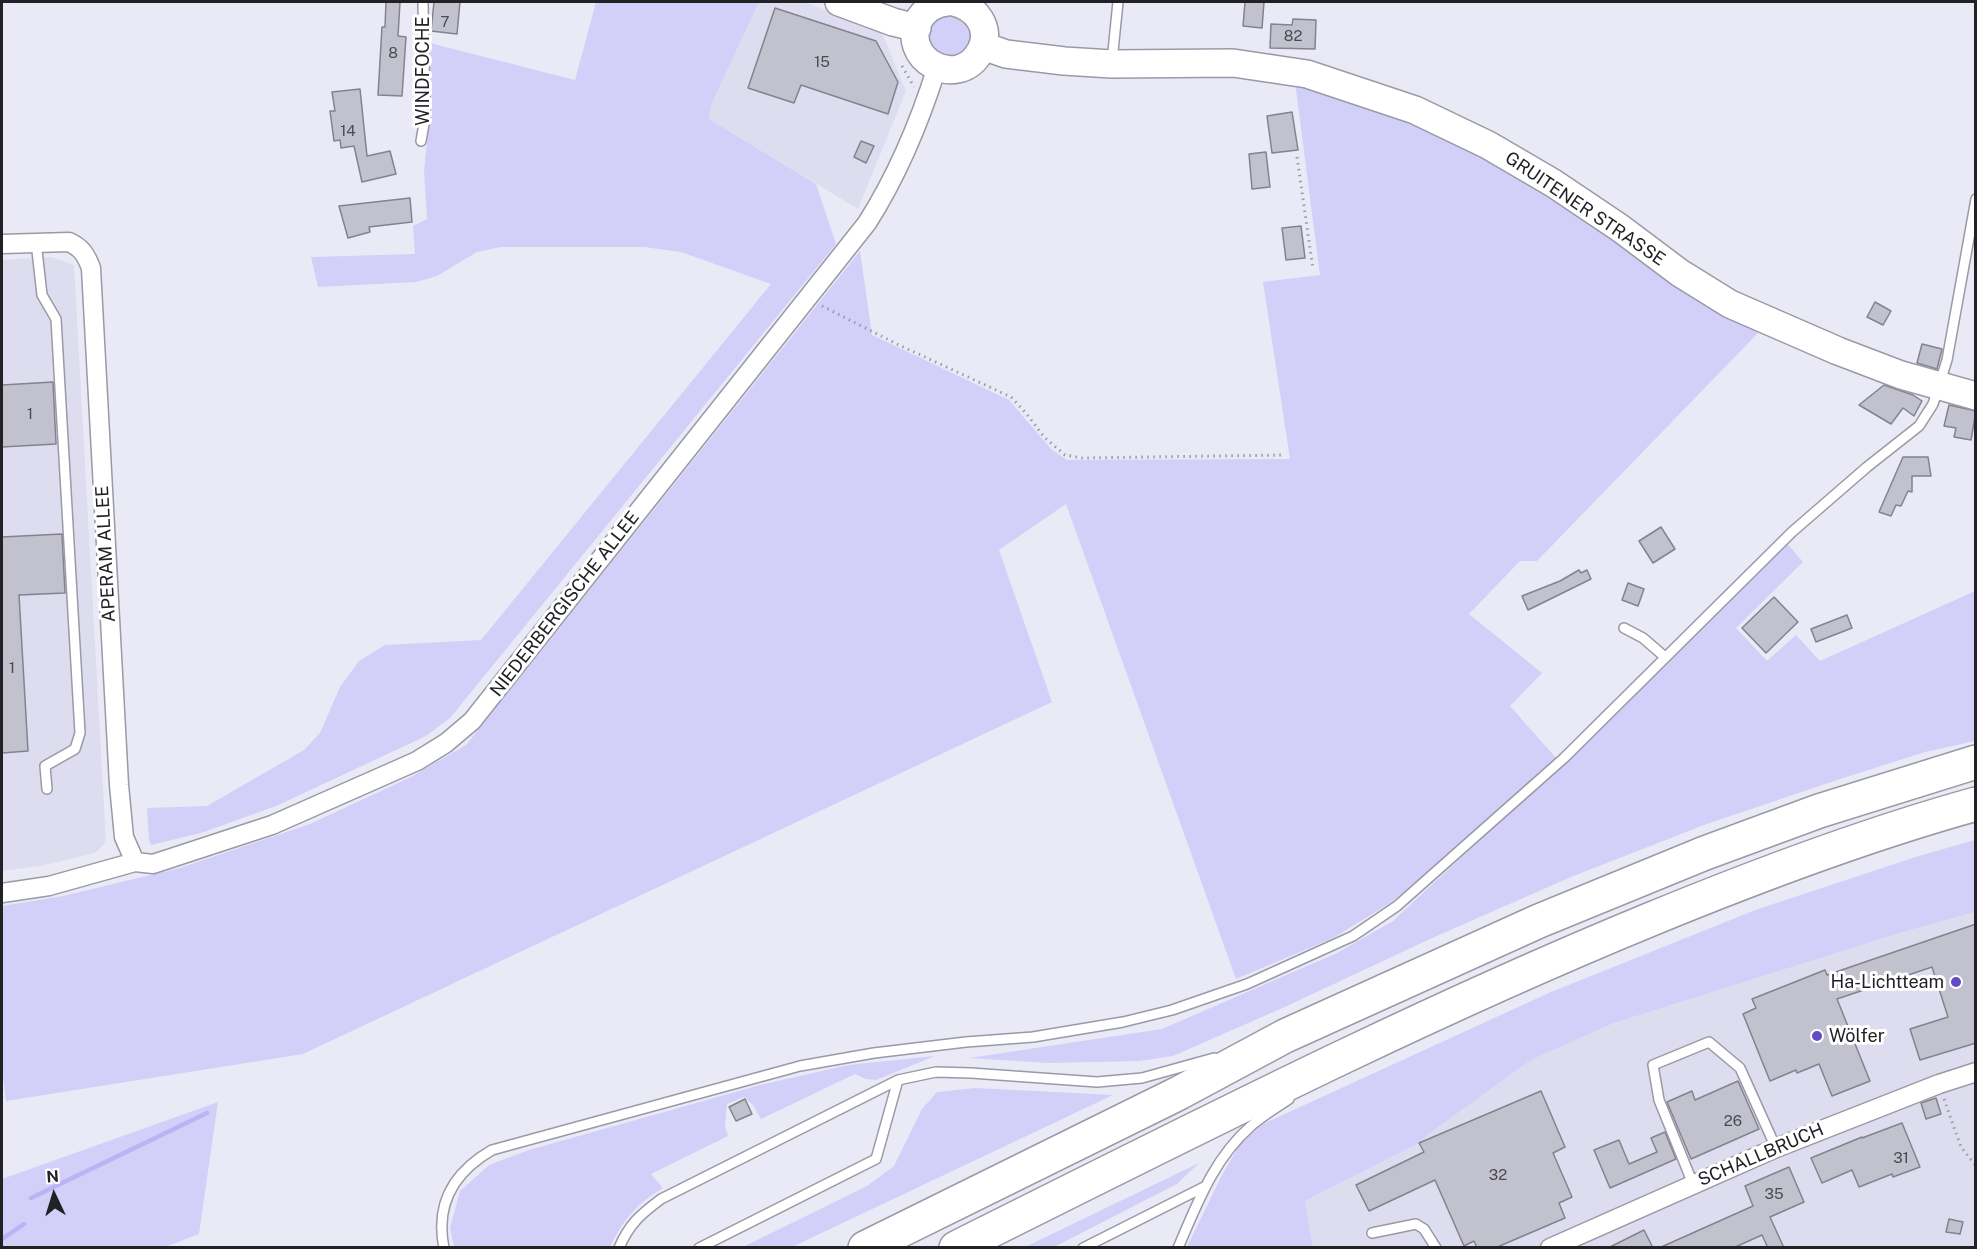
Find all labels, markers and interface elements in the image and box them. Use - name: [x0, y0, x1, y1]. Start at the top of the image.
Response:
- house number: 7: [440, 13, 450, 31]
- street label: WINDFOCHE: [412, 16, 434, 126]
- house number: 82: [1284, 27, 1302, 45]
- house number: 8: [388, 44, 398, 62]
- house number: 15: [814, 53, 830, 71]
- house number: 14: [340, 122, 356, 140]
- street label: GRUITENER STRASSE: [1501, 147, 1669, 271]
- house number: 1: [27, 405, 33, 423]
- street label: APERAM ALLEE: [92, 485, 120, 623]
- street label: NIEDERBERGISCHE ALLEE: [486, 507, 644, 701]
- house number: 1: [9, 659, 15, 677]
- place label: Ha-Lichtteam: [1831, 971, 1944, 993]
- marker: Ha-Lichtteam: [1949, 975, 1963, 989]
- place label: Wölfer: [1829, 1025, 1885, 1047]
- marker: Wölfer: [1810, 1029, 1824, 1043]
- house number: 26: [1724, 1112, 1742, 1130]
- street label: SCHALLBRUCH: [1695, 1119, 1827, 1191]
- house number: 31: [1893, 1149, 1909, 1167]
- north arrow: [24, 1165, 84, 1225]
- house number: 32: [1489, 1166, 1507, 1184]
- text: N: [46, 1167, 60, 1186]
- house number: 35: [1764, 1185, 1784, 1203]

